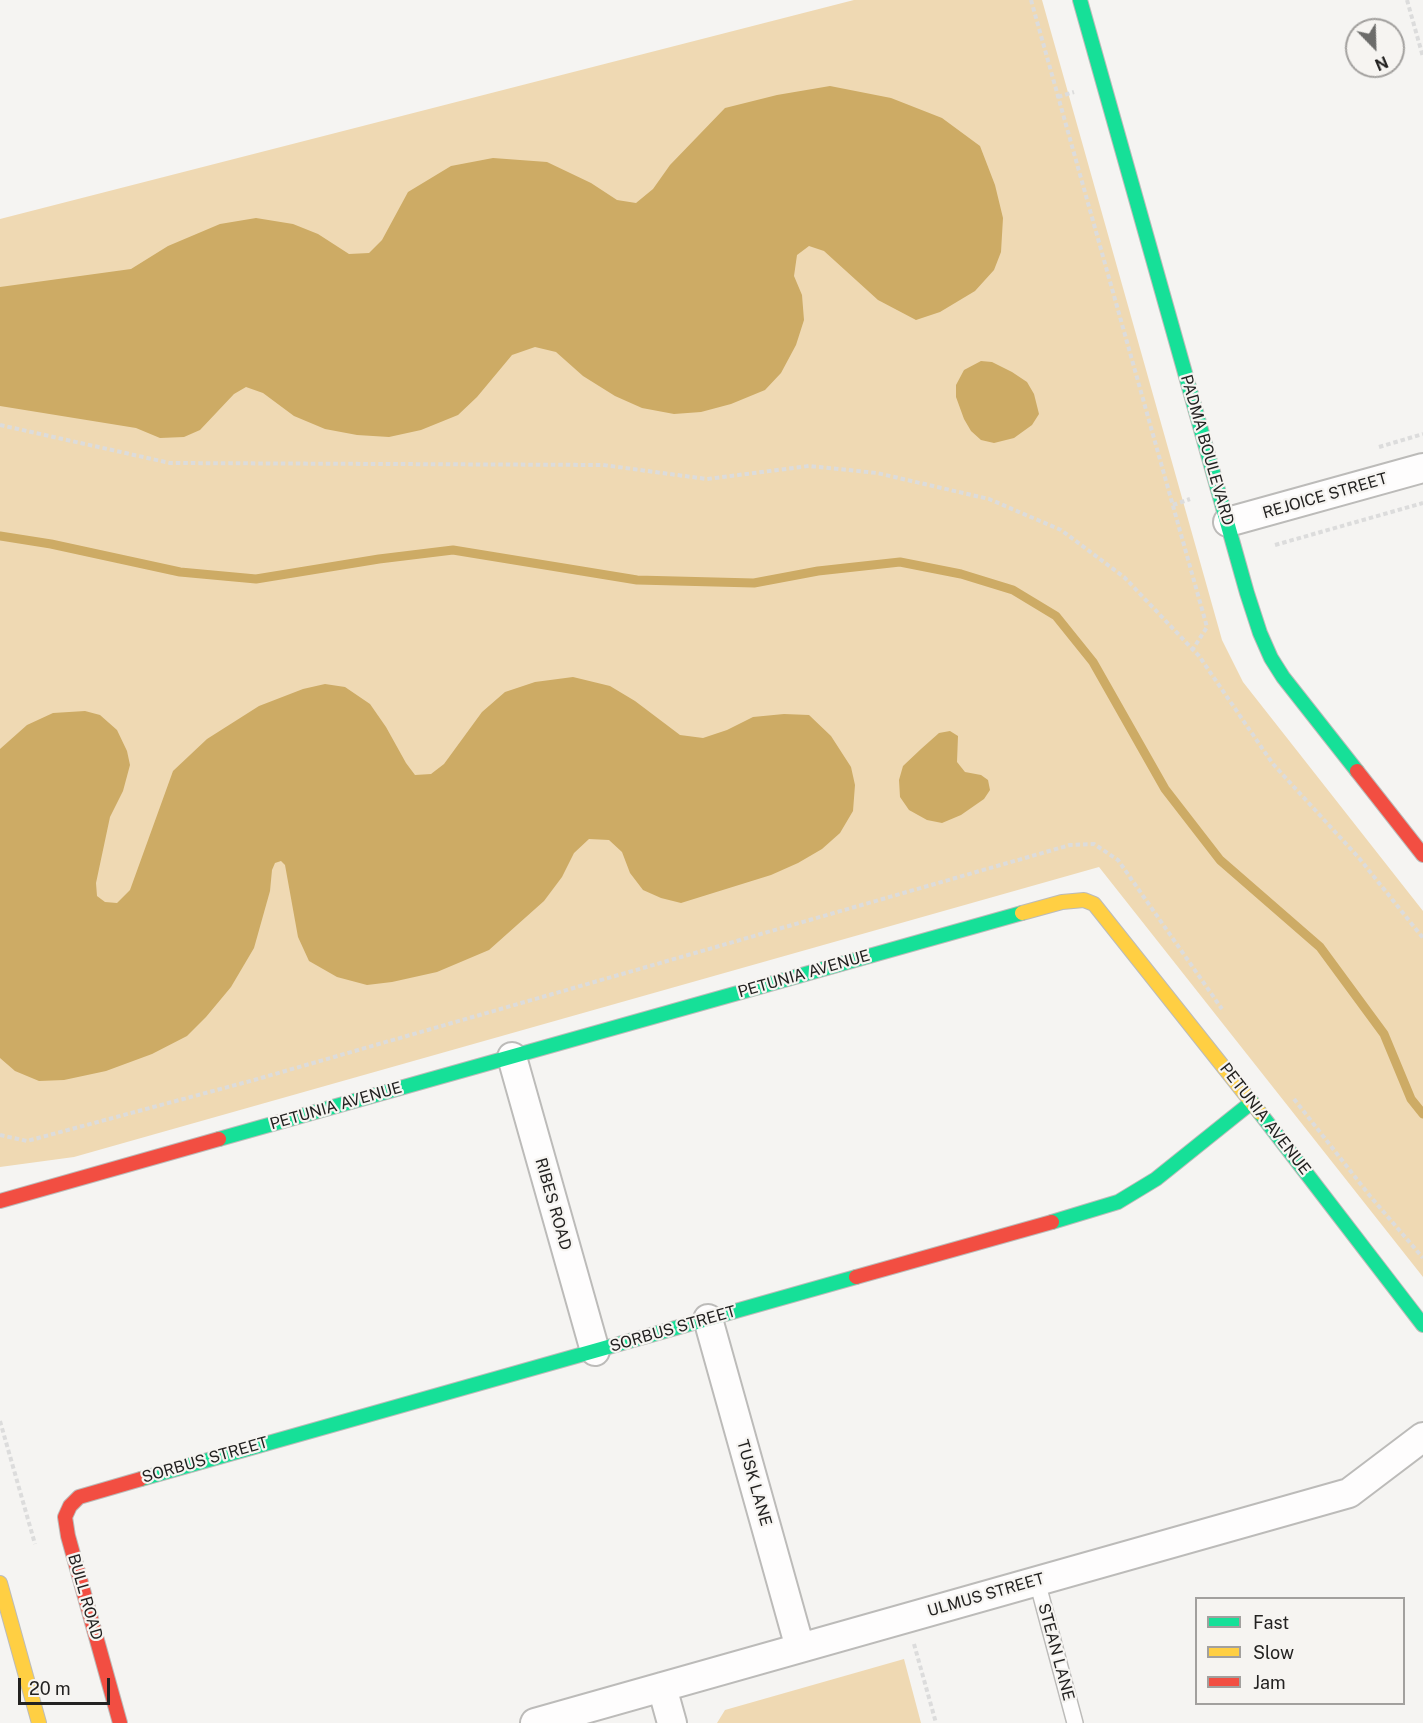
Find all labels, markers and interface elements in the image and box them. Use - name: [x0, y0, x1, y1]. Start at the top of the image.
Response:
- north arrow: [1345, 18, 1405, 78]
- text: N: [1372, 52, 1391, 74]
- street label: PADMA BOULEVARD: [1176, 372, 1238, 528]
- street label: REJOICE STREET: [1260, 469, 1390, 523]
- street label: PETUNIA AVENUE: [736, 946, 872, 1002]
- street label: PETUNIA AVENUE: [1215, 1059, 1315, 1179]
- street label: PETUNIA AVENUE: [268, 1078, 404, 1134]
- street label: RIBES ROAD: [531, 1156, 575, 1252]
- street label: SORBUS STREET: [608, 1302, 738, 1356]
- street label: SORBUS STREET: [140, 1433, 270, 1487]
- street label: TUSK LANE: [733, 1438, 775, 1528]
- street label: BULL ROAD: [64, 1552, 106, 1642]
- street label: ULMUS STREET: [925, 1569, 1047, 1621]
- legend: [1195, 1597, 1405, 1705]
- street label: STEAN LANE: [1034, 1601, 1078, 1703]
- text: Fast: [1253, 1612, 1289, 1633]
- text: Slow: [1253, 1642, 1294, 1663]
- scale bar: [21, 1666, 112, 1704]
- text: Jam: [1253, 1672, 1286, 1693]
- text: 20 m: [29, 1678, 71, 1699]

